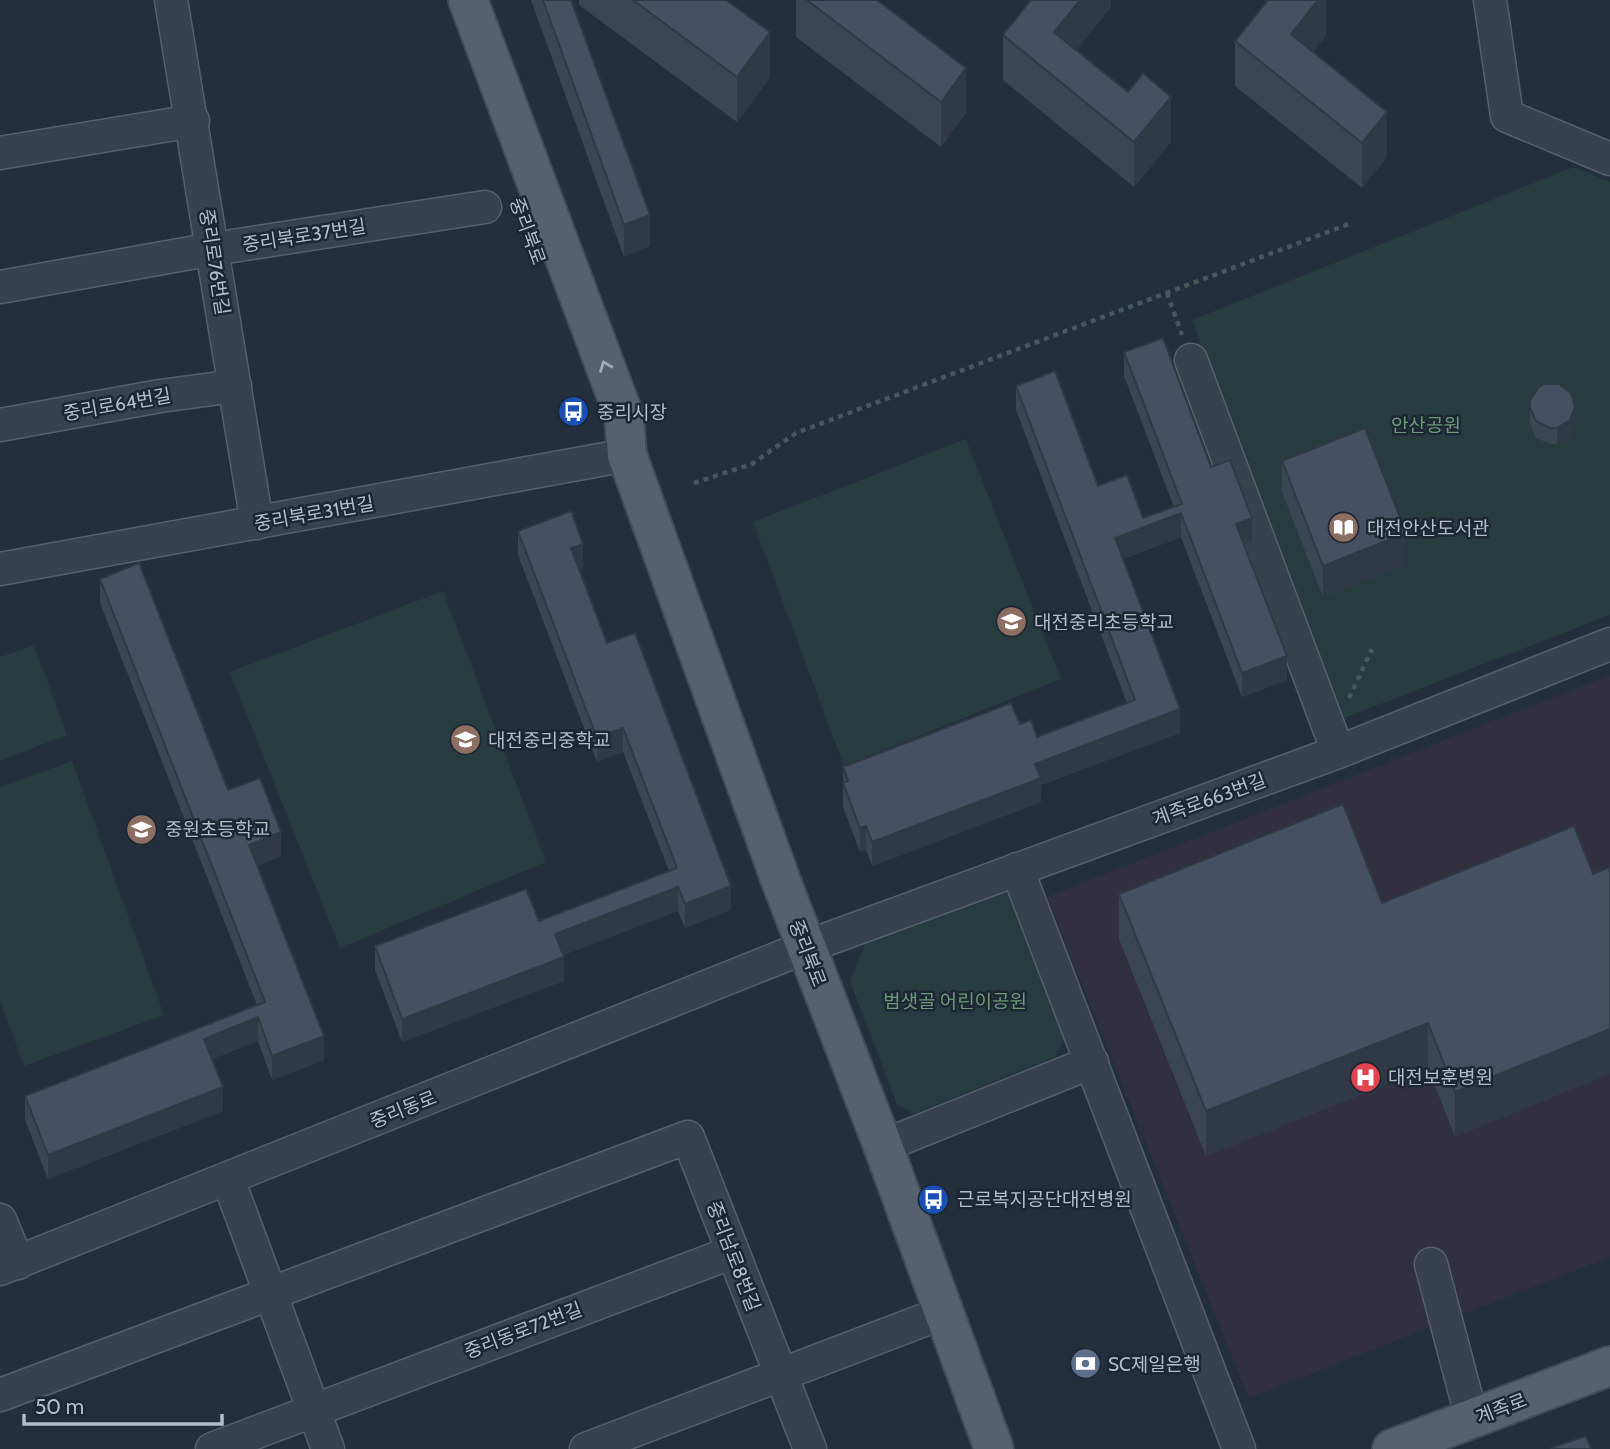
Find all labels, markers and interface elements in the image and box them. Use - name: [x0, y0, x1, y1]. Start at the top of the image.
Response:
- street label: 중리북로: [505, 194, 550, 268]
- street label: 중리로76번길: [195, 207, 234, 317]
- street label: 중리북로37번길: [241, 214, 367, 257]
- one-way arrow: [599, 360, 613, 372]
- street label: 중리로64번길: [61, 384, 173, 425]
- bus stop icon: 중리시장: [557, 395, 591, 429]
- place label: 중리시장: [597, 401, 667, 424]
- park label: 안산공원: [1391, 414, 1461, 437]
- street label: 중리북로31번길: [252, 492, 376, 535]
- library icon: 대전안산도서관: [1327, 511, 1361, 545]
- place label: 대전안산도서관: [1367, 517, 1489, 540]
- school or university icon: 대전중리초등학교: [994, 605, 1028, 639]
- place label: 대전중리초등학교: [1034, 611, 1174, 634]
- school or university icon: 대전중리중학교: [448, 723, 482, 757]
- place label: 대전중리중학교: [488, 729, 610, 752]
- street label: 계족로663번길: [1149, 768, 1269, 831]
- school or university icon: 중원초등학교: [125, 812, 159, 846]
- place label: 중원초등학교: [165, 818, 270, 841]
- street label: 중리북로: [784, 916, 831, 990]
- park label: 범샛골 어린이공원: [883, 990, 1027, 1013]
- hospital icon: 대전보훈병원: [1348, 1060, 1382, 1094]
- place label: 대전보훈병원: [1388, 1066, 1493, 1089]
- street label: 중리동로: [366, 1086, 440, 1133]
- bus stop icon: 근로복지공단대전병원: [917, 1182, 951, 1216]
- place label: 근로복지공단대전병원: [957, 1188, 1132, 1211]
- street label: 중리남로8번길: [702, 1198, 765, 1315]
- street label: 중리동로72번길: [461, 1297, 585, 1363]
- bank icon: SC제일은행: [1068, 1347, 1102, 1381]
- place label: SC제일은행: [1108, 1353, 1201, 1376]
- scale bar: [24, 1382, 222, 1426]
- street label: 계족로: [1473, 1388, 1530, 1429]
- text: 50 m: [35, 1394, 84, 1419]

